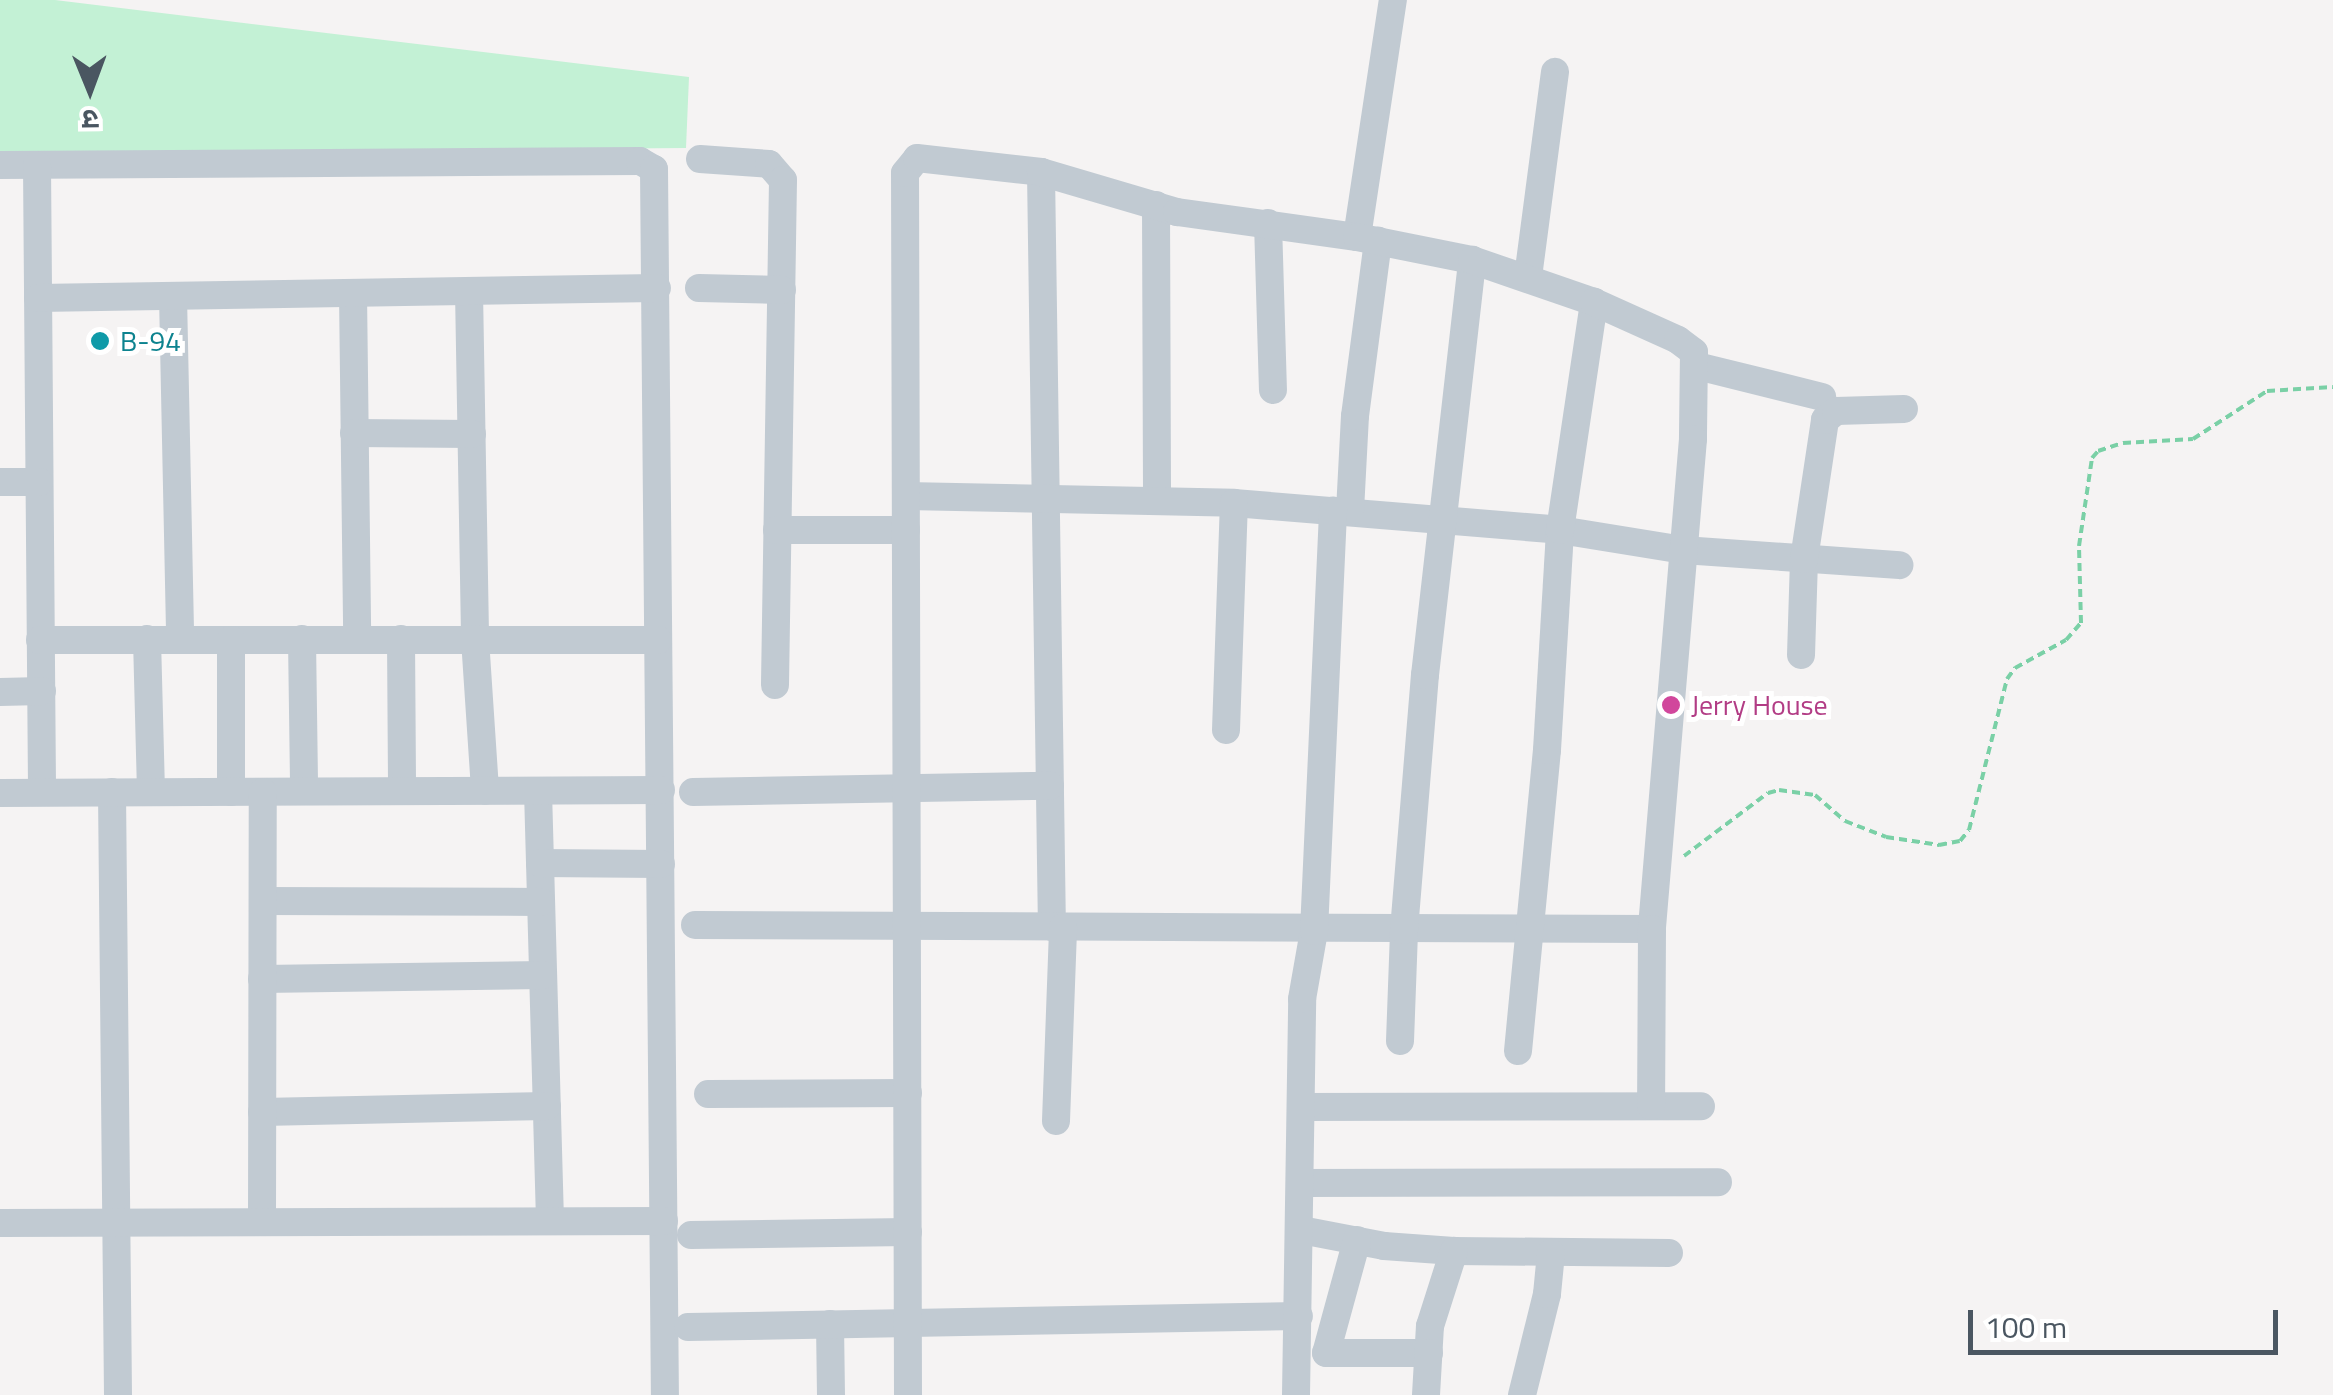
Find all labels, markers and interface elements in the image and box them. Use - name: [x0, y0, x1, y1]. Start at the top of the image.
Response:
- north arrow: [40, 40, 140, 140]
- text: उ: [82, 99, 99, 142]
- place label: B-94: [120, 324, 181, 358]
- marker: B-94: [89, 330, 111, 352]
- place label: Jerry House: [1691, 688, 1828, 722]
- marker: Jerry House: [1660, 694, 1682, 716]
- scale bar: [1973, 1290, 2283, 1352]
- text: 100 m: [1985, 1304, 2067, 1350]

